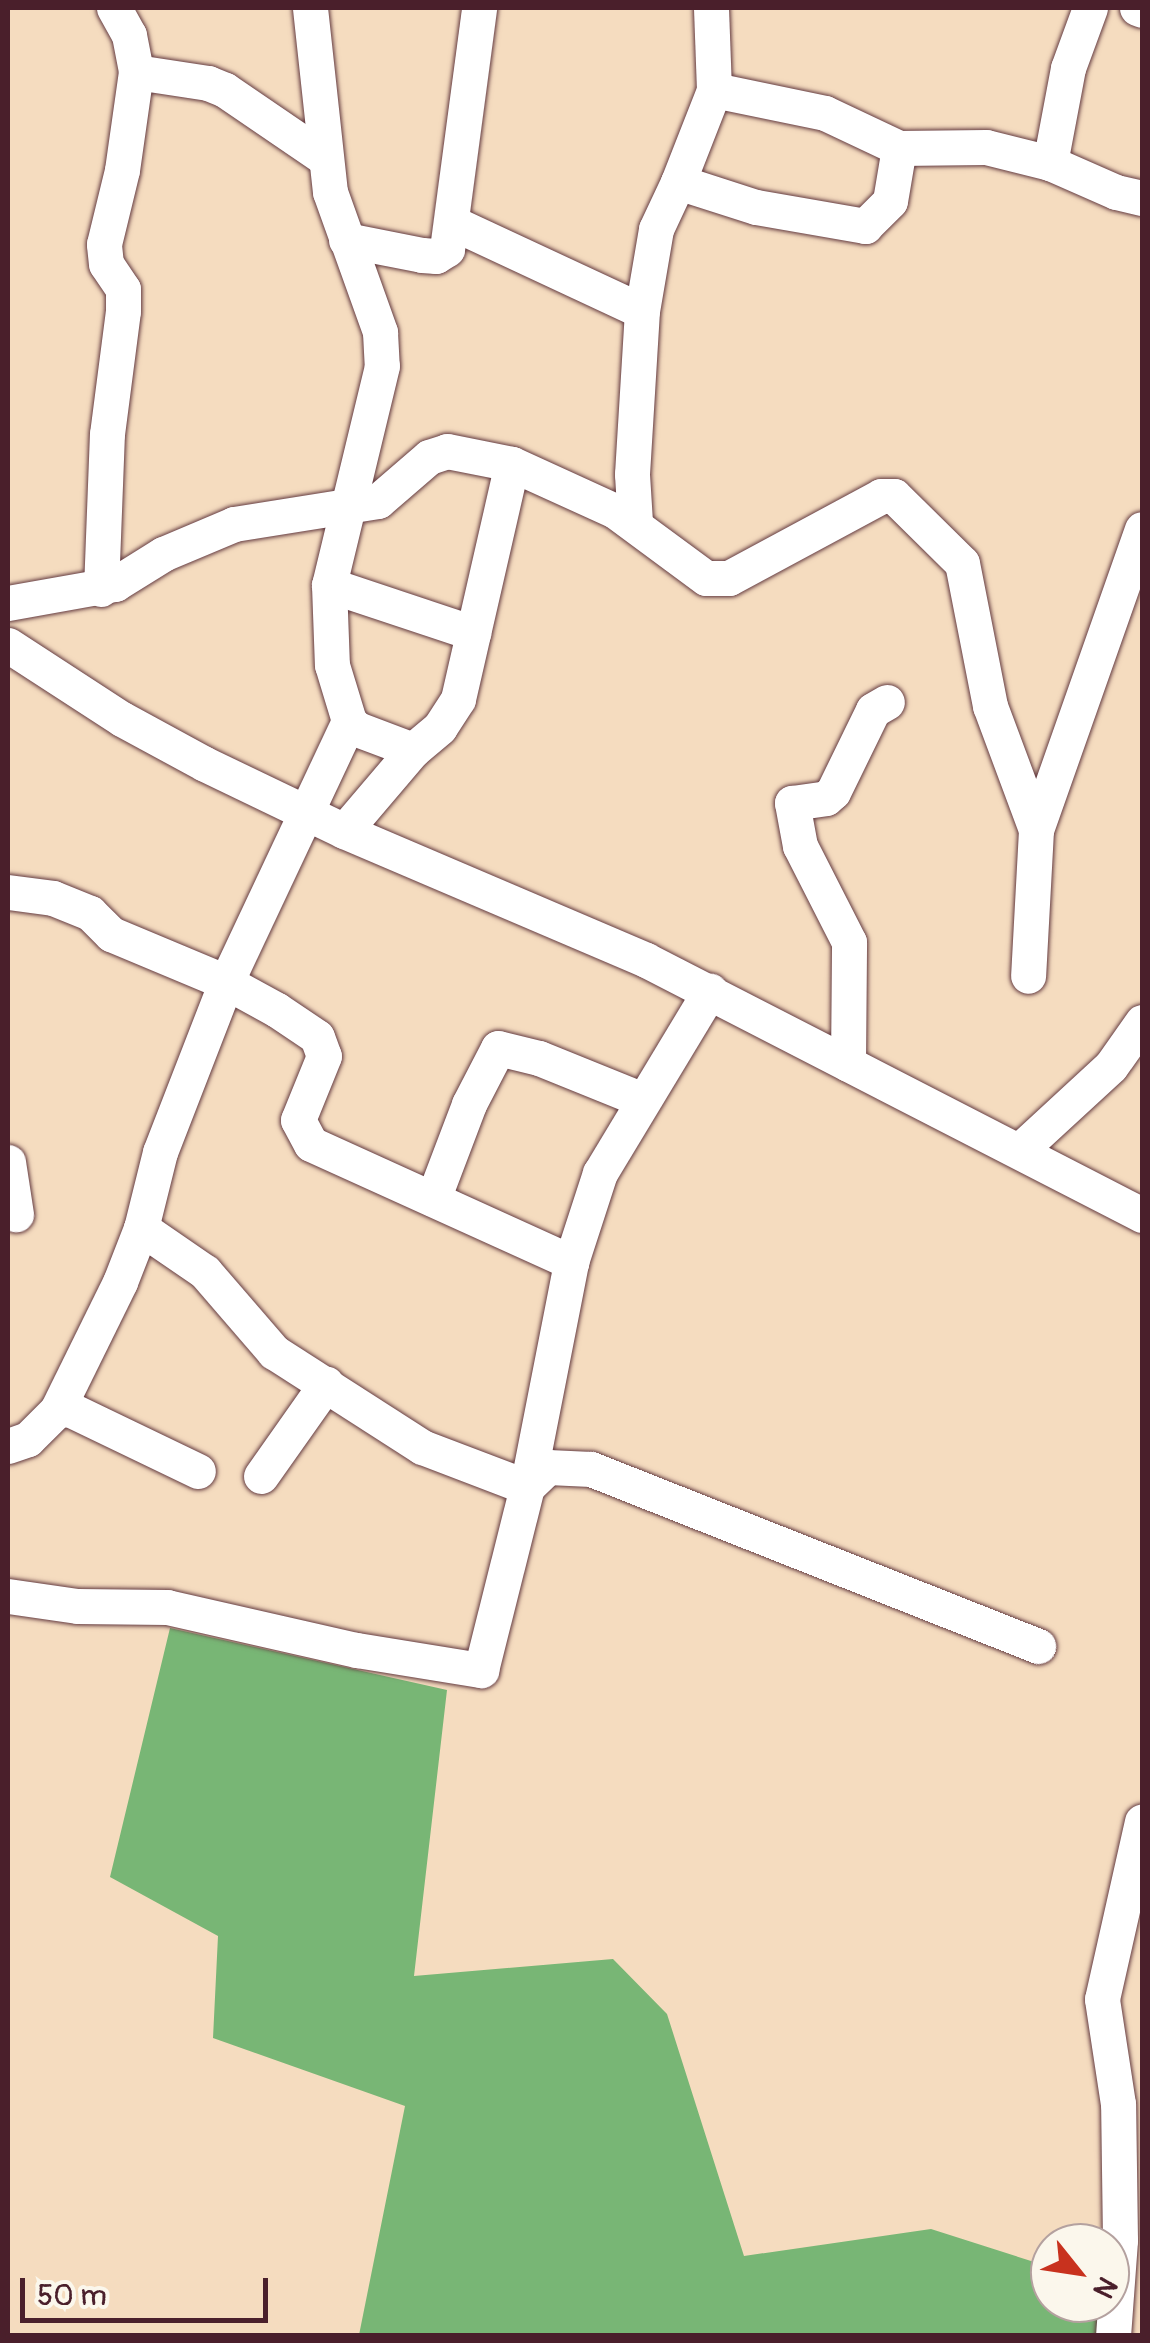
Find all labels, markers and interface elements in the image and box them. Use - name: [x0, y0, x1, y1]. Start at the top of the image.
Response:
- north arrow: [1030, 2223, 1130, 2323]
- scale bar: [25, 2258, 272, 2320]
- text: N: [1085, 2270, 1125, 2304]
- text: 50 m: [37, 2277, 107, 2314]

